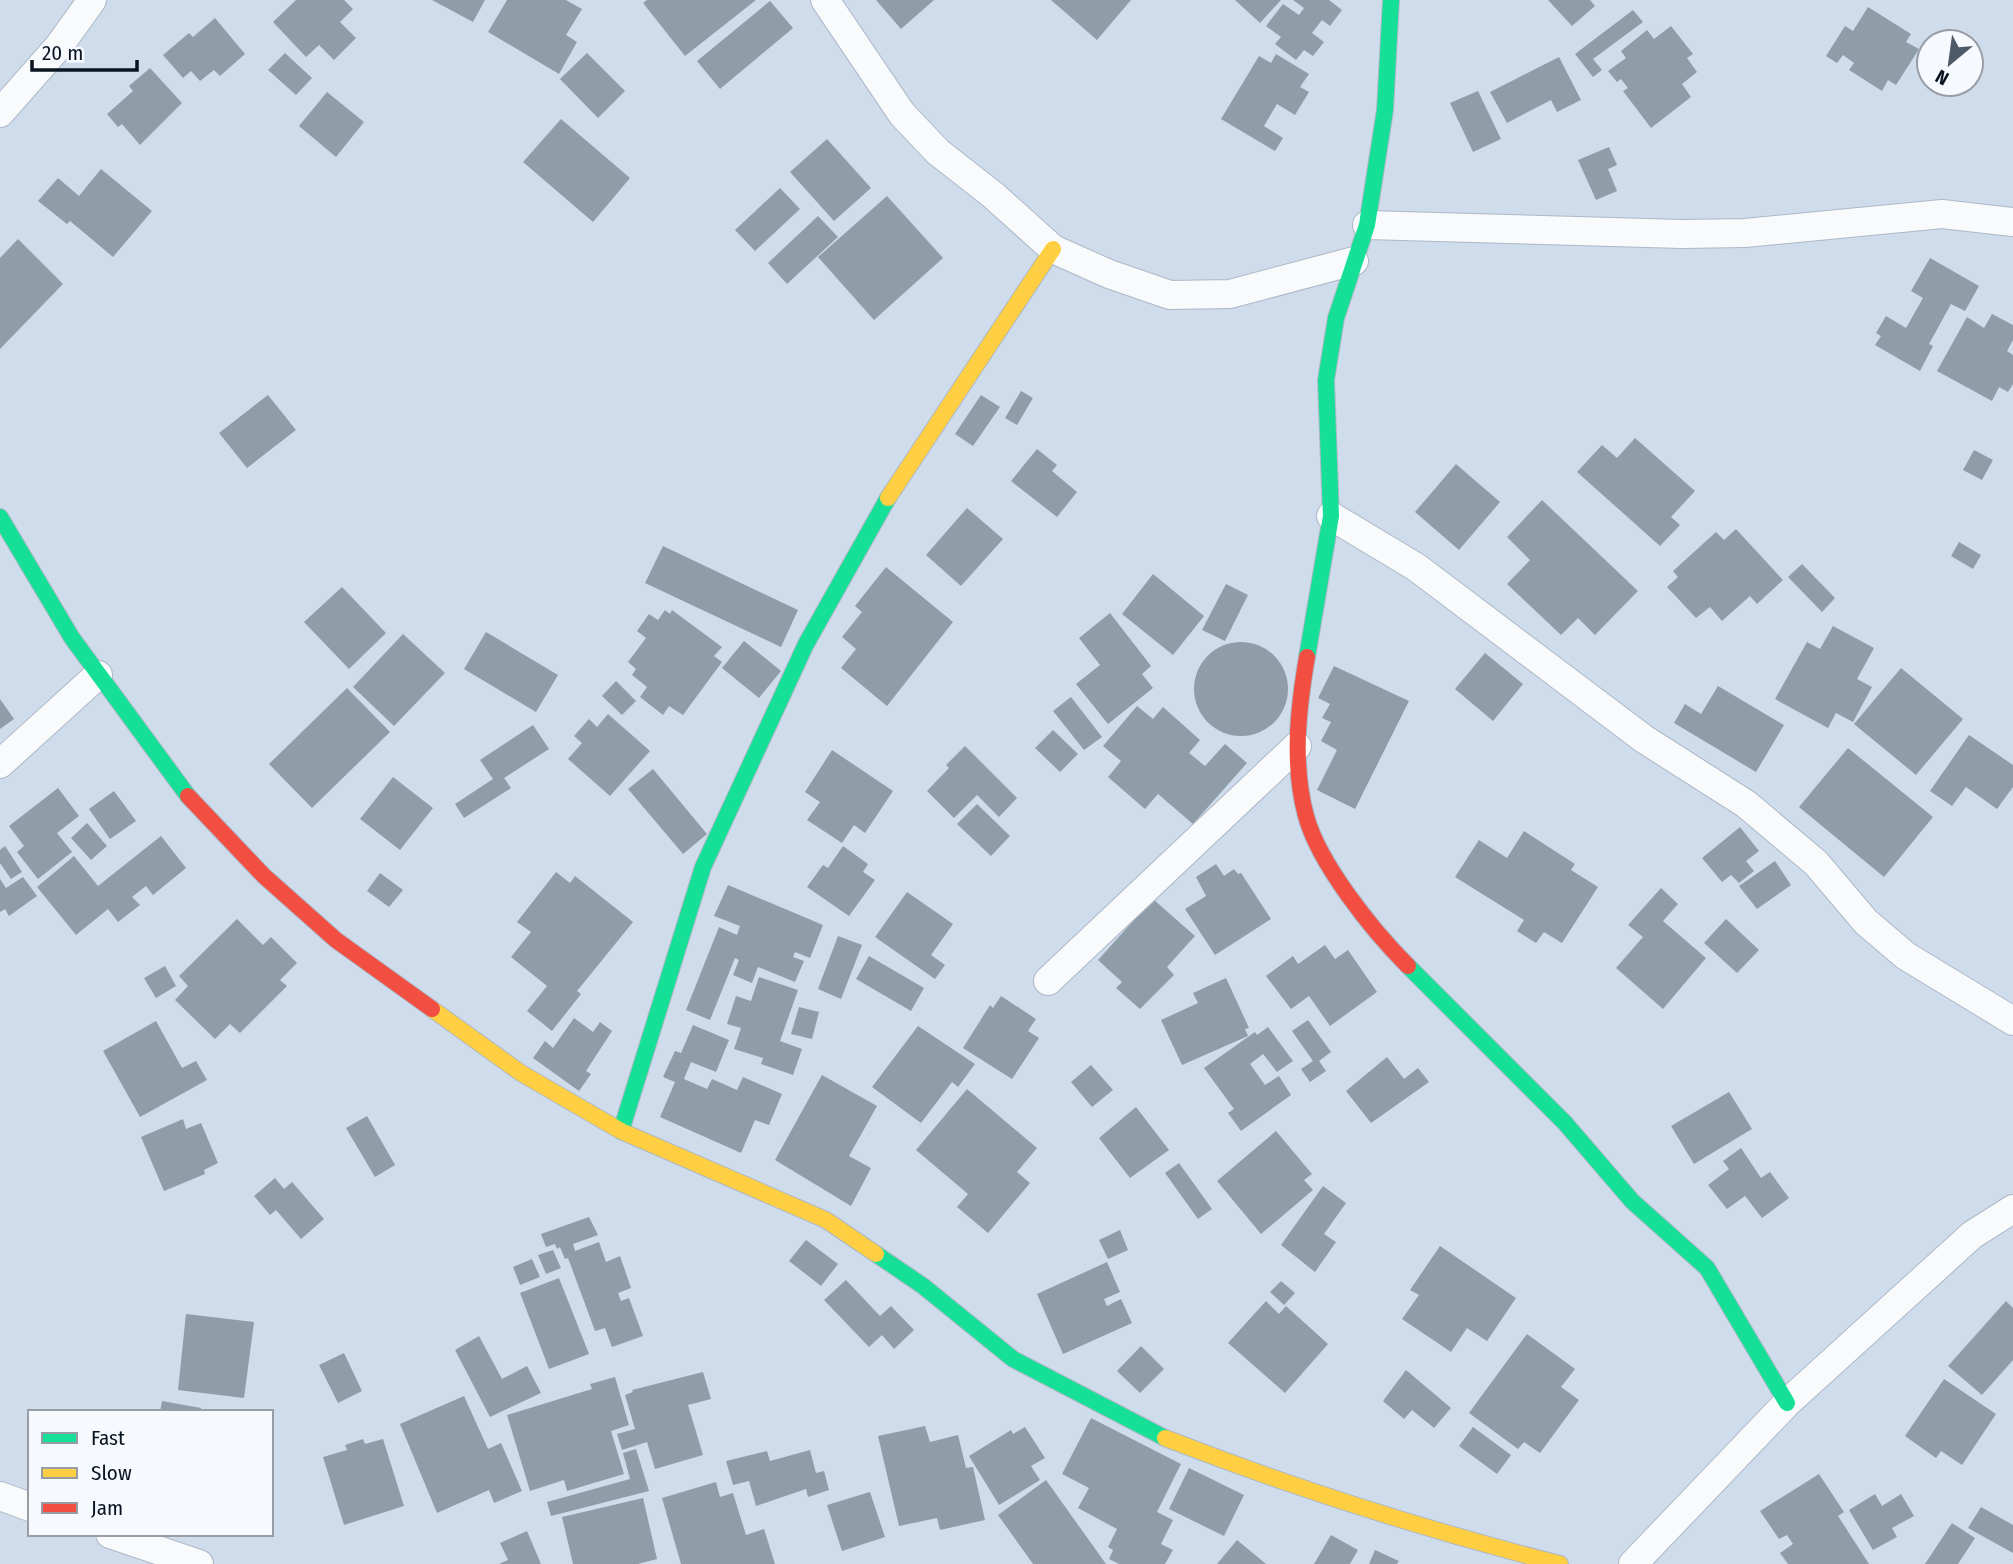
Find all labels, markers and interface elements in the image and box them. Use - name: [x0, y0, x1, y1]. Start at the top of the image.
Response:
- scale bar: [32, 28, 136, 72]
- north arrow: [1915, 28, 1985, 98]
- text: 20 m: [42, 40, 83, 66]
- text: N: [1931, 65, 1953, 90]
- legend: [28, 1410, 273, 1536]
- text: Fast: [91, 1425, 125, 1451]
- text: Slow: [91, 1460, 132, 1486]
- text: Jam: [91, 1495, 123, 1521]

